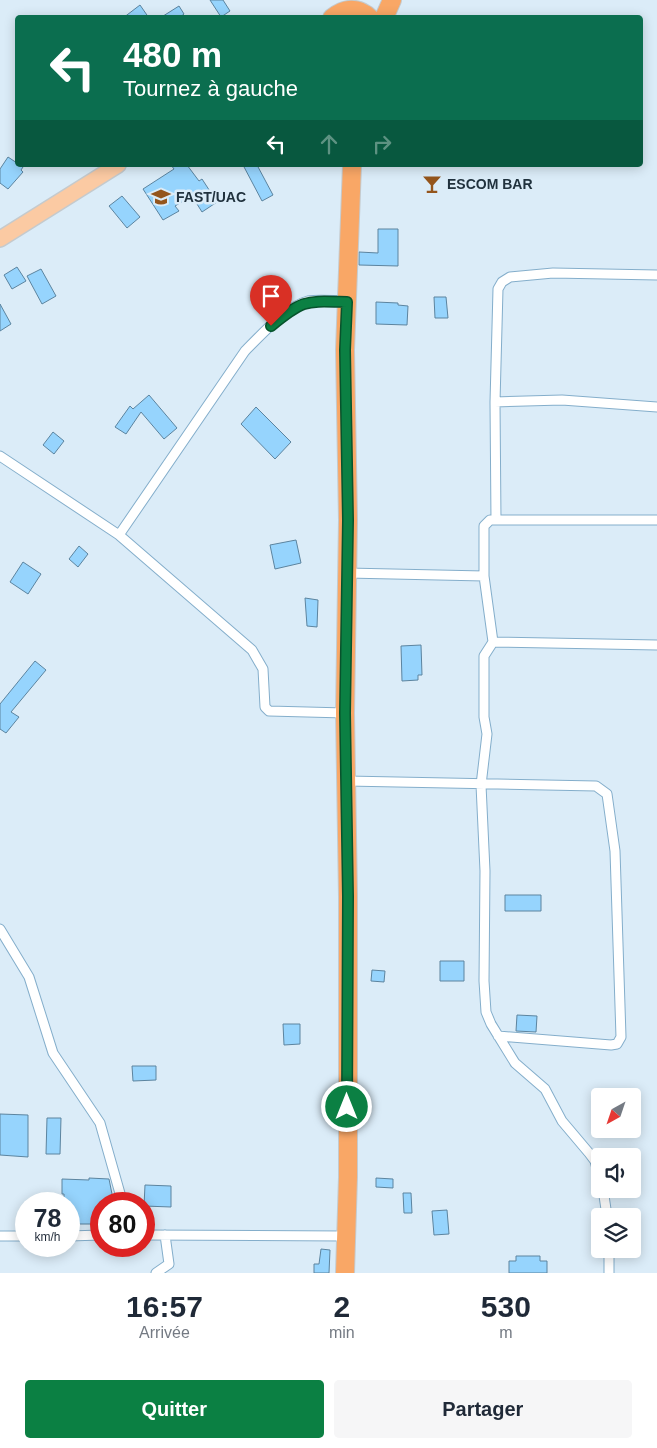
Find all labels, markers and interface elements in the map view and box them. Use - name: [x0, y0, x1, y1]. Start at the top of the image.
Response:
- icon: left: [40, 35, 105, 100]
- text: 480 m: [123, 35, 222, 74]
- text: Tournez à gauche: [123, 76, 298, 101]
- icon: left: [262, 130, 290, 158]
- icon: ahead: [315, 130, 343, 158]
- icon: right: [368, 130, 396, 158]
- bar icon: ESCOM BAR: [421, 173, 443, 195]
- place label: ESCOM BAR: [447, 176, 533, 192]
- school or university icon: FAST/UAC: [150, 186, 172, 208]
- place label: FAST/UAC: [176, 189, 246, 205]
- pin: [250, 275, 292, 326]
- icon: arrive: [257, 282, 285, 310]
- position arrow: [320, 1080, 372, 1132]
- north arrow: [591, 1088, 641, 1138]
- map controls: [591, 1088, 641, 1258]
- button: sound: [591, 1148, 641, 1198]
- speed limit sign: 80: [90, 1192, 155, 1257]
- text: 78: [34, 1204, 61, 1232]
- button: layers: [591, 1208, 641, 1258]
- text: km/h: [34, 1230, 61, 1244]
- text: 16:57: [126, 1290, 203, 1323]
- text: 2: [333, 1290, 350, 1323]
- text: 530: [481, 1290, 531, 1323]
- text: Arrivée: [139, 1324, 190, 1341]
- text: min: [329, 1324, 355, 1341]
- text: m: [499, 1324, 512, 1341]
- button: Quitter: [25, 1380, 324, 1438]
- button: Partager: [334, 1380, 632, 1438]

